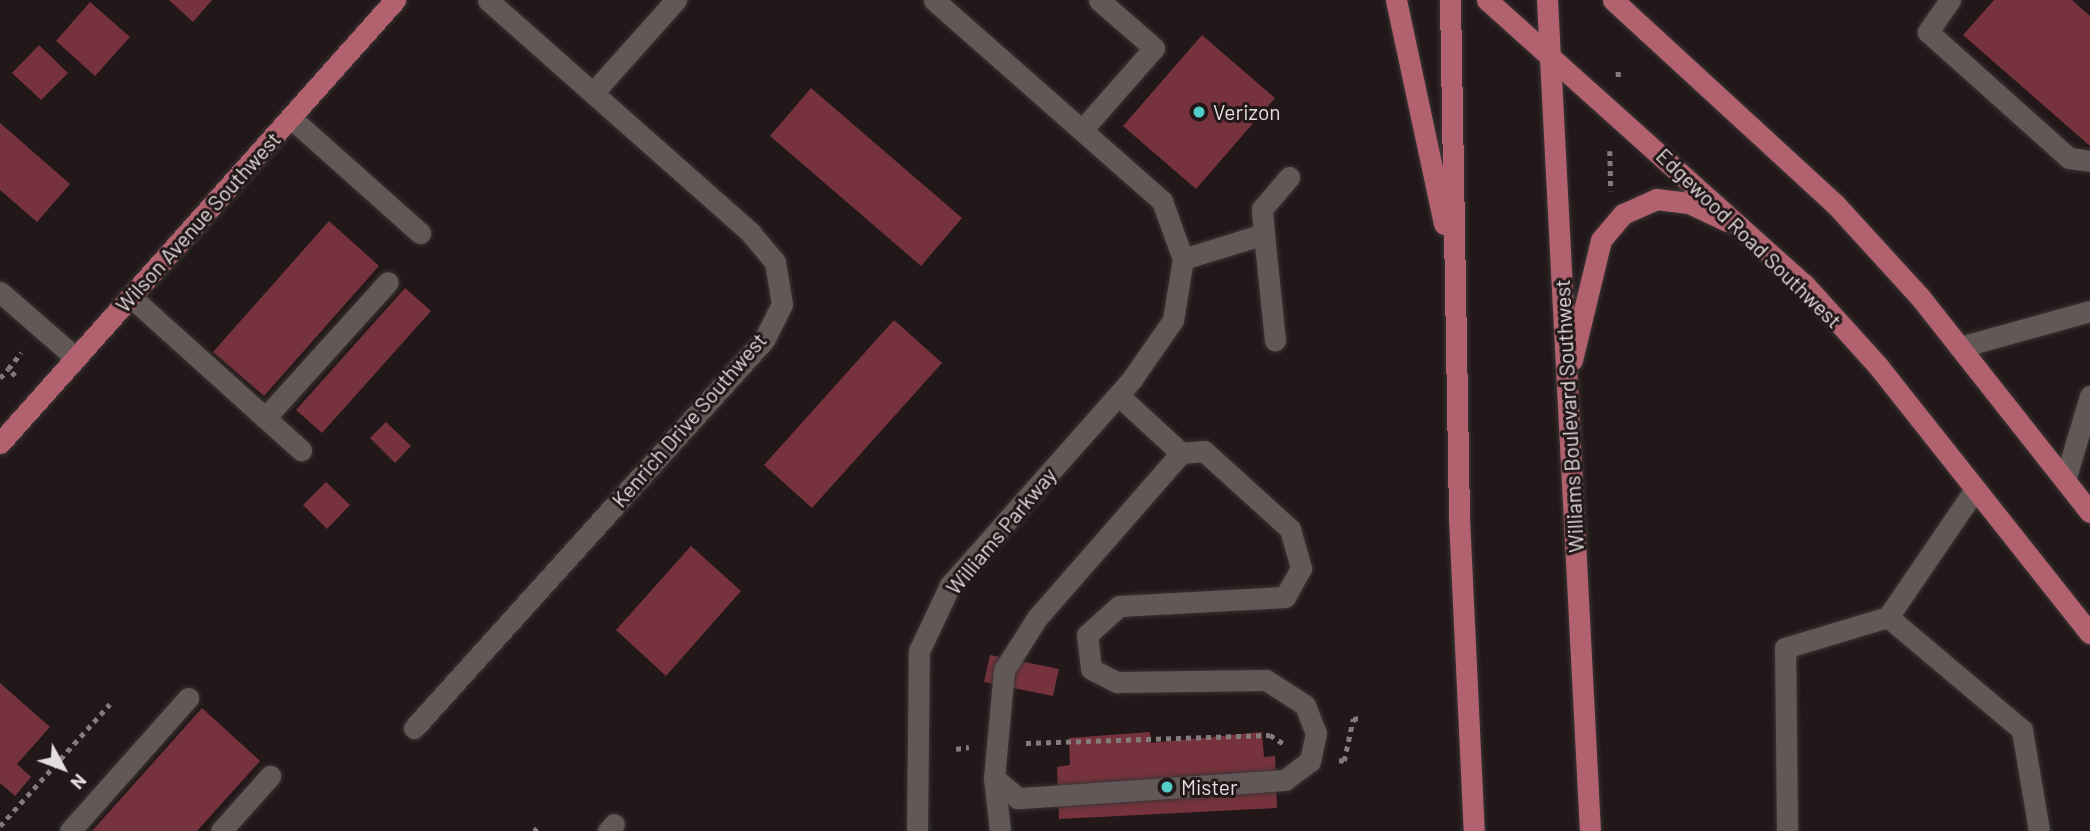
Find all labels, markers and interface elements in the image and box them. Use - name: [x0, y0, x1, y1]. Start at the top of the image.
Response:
- place label: Verizon: [1213, 99, 1281, 125]
- marker: Verizon: [1191, 104, 1207, 120]
- street label: Wilson Avenue Southwest: [110, 127, 286, 317]
- street label: Edgewood Road Southwest: [1651, 143, 1847, 333]
- street label: Williams Boulevard Southwest: [1549, 279, 1589, 553]
- street label: Kenrich Drive Southwest: [606, 328, 772, 512]
- street label: Williams Parkway: [941, 463, 1061, 599]
- north arrow: [28, 733, 98, 803]
- text: N: [66, 770, 92, 794]
- place label: Mister: [1181, 774, 1238, 800]
- marker: Mister: [1159, 779, 1175, 795]

